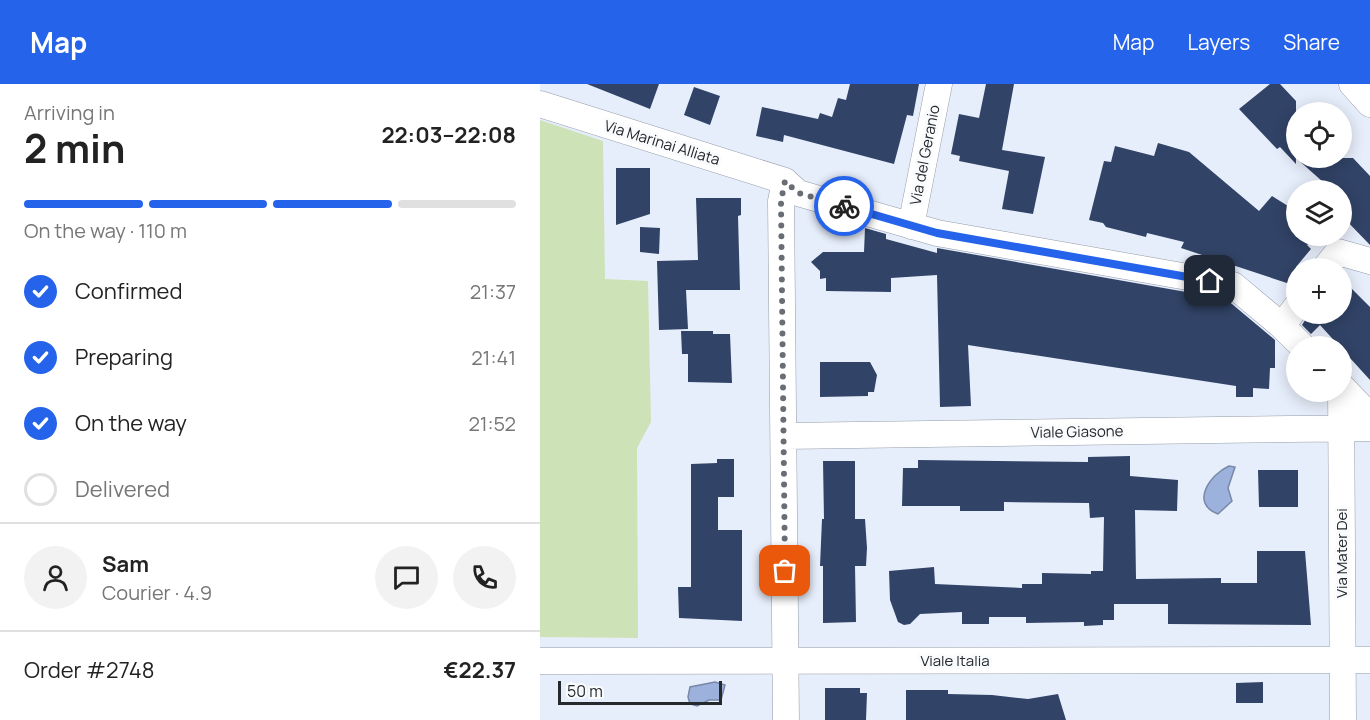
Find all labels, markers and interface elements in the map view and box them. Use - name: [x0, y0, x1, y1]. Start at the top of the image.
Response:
- text: Map: [30, 23, 87, 61]
- text: Map: [1113, 28, 1154, 56]
- text: Layers: [1187, 28, 1250, 56]
- text: Share: [1283, 28, 1340, 56]
- text: Arriving in: [24, 99, 115, 126]
- map controls: [1286, 102, 1352, 402]
- button: locate: [1286, 102, 1352, 168]
- street label: Via del Geranio: [904, 103, 945, 207]
- street label: Via Marinai Alliata: [602, 115, 723, 170]
- text: 22:03–22:08: [381, 120, 516, 150]
- text: 2 min: [24, 121, 125, 175]
- courier: [814, 176, 874, 236]
- button: layers: [1286, 180, 1352, 246]
- icon: bike: [828, 190, 861, 223]
- text: On the way · 110 m: [24, 217, 187, 244]
- pin: [1184, 255, 1235, 306]
- button: +: [1286, 258, 1352, 324]
- icon: home: [1193, 264, 1226, 297]
- icon: check: [24, 275, 57, 308]
- text: Confirmed: [75, 276, 183, 306]
- text: 21:37: [470, 278, 516, 305]
- button: −: [1286, 336, 1352, 402]
- icon: check: [24, 341, 57, 374]
- text: Preparing: [75, 342, 173, 372]
- text: 21:41: [471, 344, 516, 371]
- icon: check: [24, 407, 57, 440]
- text: On the way: [75, 408, 187, 438]
- text: 21:52: [468, 410, 516, 437]
- street label: Viale Giasone: [1030, 420, 1124, 443]
- text: Delivered: [75, 474, 170, 504]
- street label: Via Mater Dei: [1331, 508, 1352, 598]
- pin: [759, 545, 810, 596]
- button: person: [24, 546, 87, 609]
- button: chat: [375, 546, 438, 609]
- button: phone: [453, 546, 516, 609]
- text: Sam: [102, 549, 149, 579]
- icon: bag: [768, 554, 801, 587]
- text: Courier · 4.9: [102, 579, 212, 606]
- street label: Viale Italia: [920, 650, 990, 671]
- text: Order #2748: [24, 655, 155, 685]
- text: €22.37: [444, 655, 516, 685]
- scale bar: [558, 678, 722, 706]
- text: 50 m: [567, 680, 603, 702]

